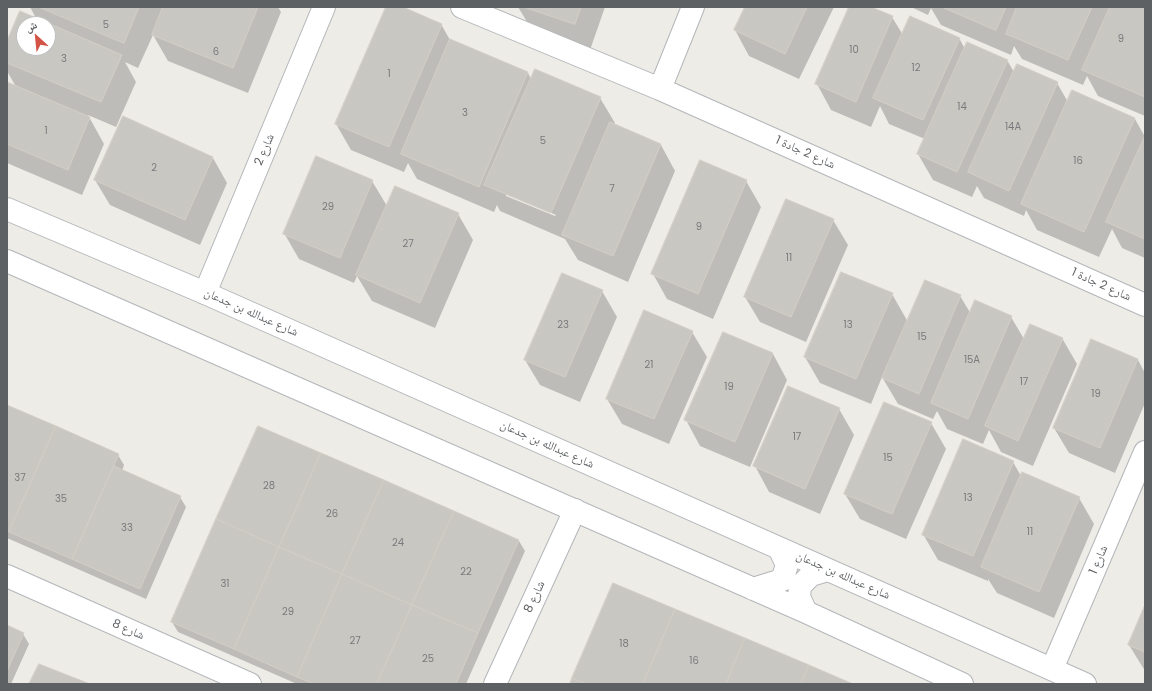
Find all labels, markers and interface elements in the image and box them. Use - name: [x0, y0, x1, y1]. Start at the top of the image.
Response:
- north arrow: [16, 16, 56, 56]
- text: ش: [22, 16, 40, 36]
- house number: 5: [103, 19, 109, 31]
- house number: 9: [1118, 33, 1124, 45]
- house number: 10: [849, 44, 859, 56]
- house number: 6: [213, 46, 219, 58]
- house number: 3: [61, 53, 67, 65]
- house number: 12: [912, 62, 920, 74]
- house number: 1: [387, 68, 391, 80]
- house number: 14: [957, 101, 967, 113]
- house number: 3: [462, 107, 468, 119]
- house number: 14A: [1005, 121, 1021, 133]
- house number: 1: [44, 125, 48, 137]
- street label: شارع 2: [252, 132, 278, 168]
- street label: شارع 2 جادة 1: [773, 133, 837, 173]
- house number: 5: [540, 135, 546, 147]
- house number: 16: [1073, 155, 1083, 167]
- house number: 2: [151, 162, 157, 174]
- house number: 7: [609, 183, 615, 195]
- house number: 29: [322, 201, 334, 213]
- house number: 9: [696, 221, 702, 233]
- house number: 27: [402, 238, 414, 250]
- house number: 11: [786, 252, 792, 264]
- street label: شارع 2 جادة 1: [1069, 265, 1133, 305]
- street label: شارع عبدالله بن جدعان: [202, 286, 300, 340]
- house number: 23: [557, 319, 569, 331]
- house number: 13: [843, 319, 853, 331]
- house number: 15: [917, 331, 927, 343]
- house number: 15A: [964, 354, 980, 366]
- house number: 21: [645, 359, 653, 371]
- house number: 17: [1020, 376, 1028, 388]
- house number: 19: [724, 381, 734, 393]
- house number: 19: [1091, 388, 1101, 400]
- street label: شارع عبدالله بن جدعان: [498, 418, 596, 472]
- house number: 17: [793, 431, 801, 443]
- house number: 15: [883, 452, 893, 464]
- house number: 37: [14, 472, 26, 484]
- house number: 28: [263, 480, 275, 492]
- house number: 13: [963, 492, 973, 504]
- house number: 35: [55, 493, 67, 505]
- house number: 26: [326, 508, 338, 520]
- house number: 33: [121, 522, 133, 534]
- house number: 11: [1027, 526, 1033, 538]
- house number: 24: [392, 537, 404, 549]
- street label: شارع 1: [1087, 543, 1111, 577]
- street label: شارع عبدالله بن جدعان: [794, 549, 892, 603]
- house number: 22: [460, 566, 472, 578]
- house number: 31: [220, 578, 230, 590]
- street label: شارع 8: [521, 579, 549, 615]
- house number: 29: [282, 606, 294, 618]
- street label: شارع 8: [110, 617, 146, 643]
- house number: 27: [349, 635, 361, 647]
- house number: 18: [619, 638, 629, 650]
- house number: 25: [422, 653, 434, 665]
- house number: 16: [689, 655, 699, 667]

